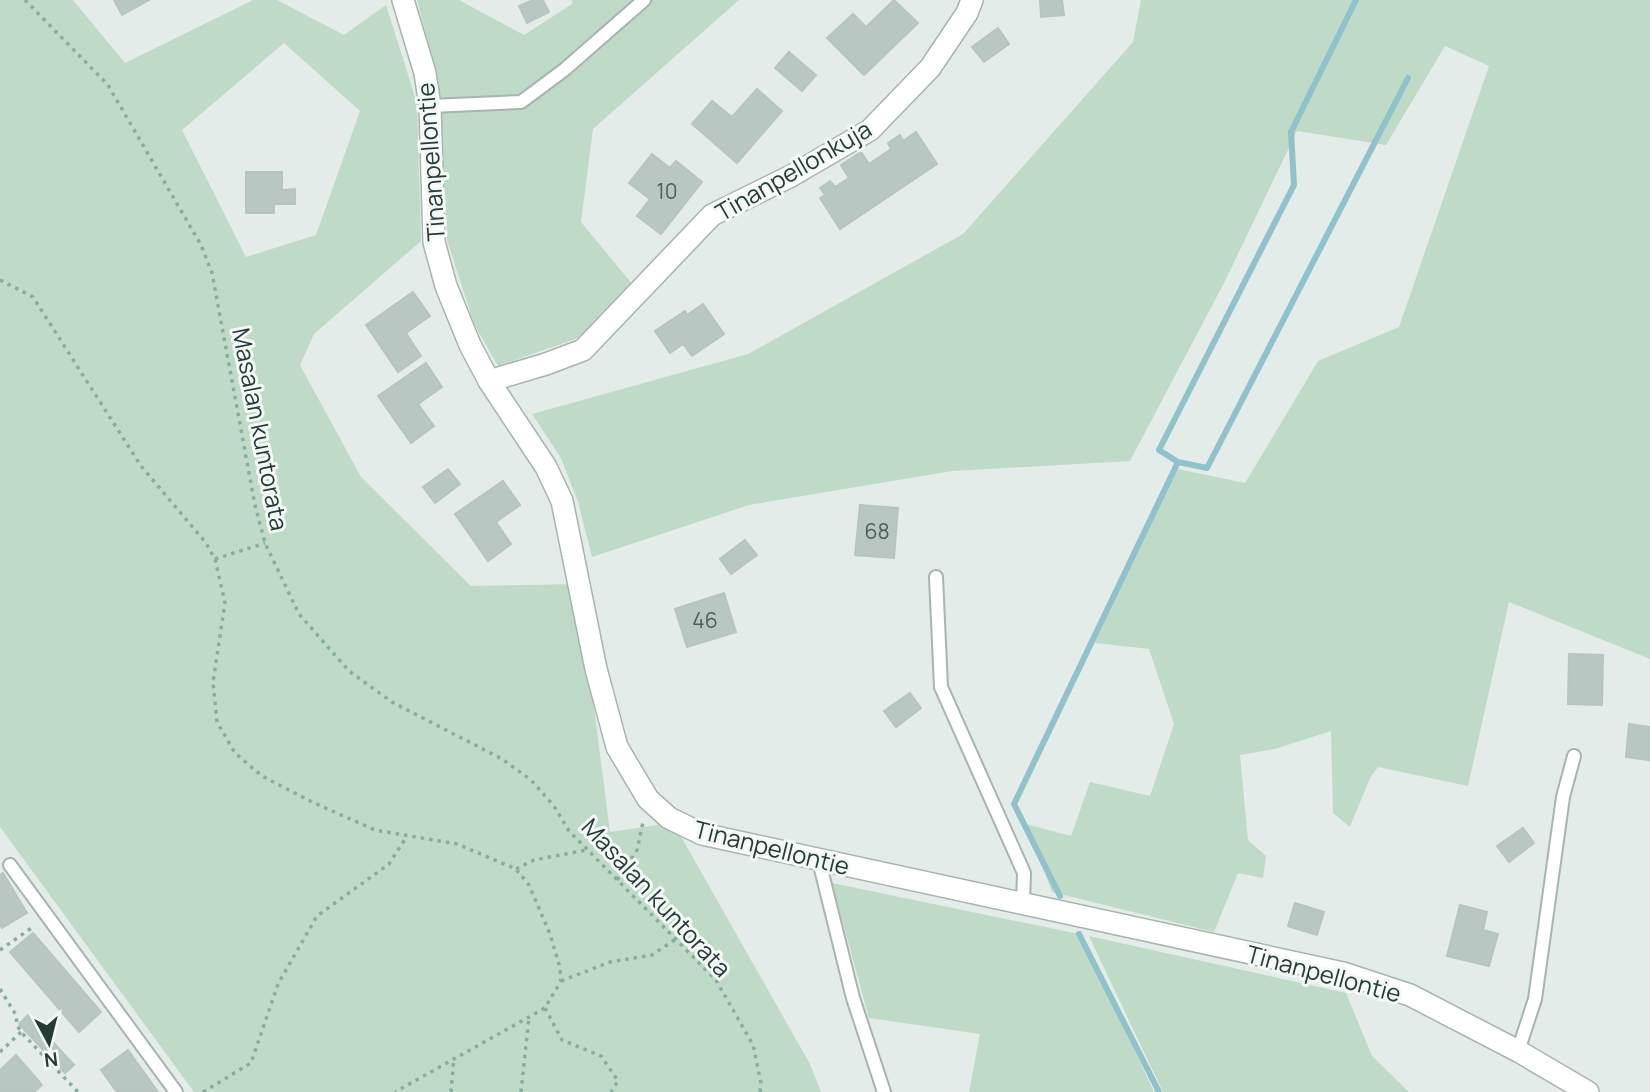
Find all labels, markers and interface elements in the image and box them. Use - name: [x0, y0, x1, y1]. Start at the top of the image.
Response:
- street label: Tinanpellontie: [408, 82, 452, 242]
- street label: Tinanpellonkuja: [709, 112, 877, 228]
- house number: 10: [657, 177, 678, 205]
- street label: Masalan kuntorata: [225, 325, 297, 533]
- house number: 68: [864, 517, 890, 545]
- house number: 46: [692, 606, 718, 634]
- street label: Masalan kuntorata: [575, 811, 739, 983]
- street label: Tinanpellontie: [691, 812, 853, 882]
- street label: Tinanpellontie: [1243, 936, 1405, 1010]
- north arrow: [14, 1008, 84, 1078]
- text: N: [43, 1046, 59, 1074]

